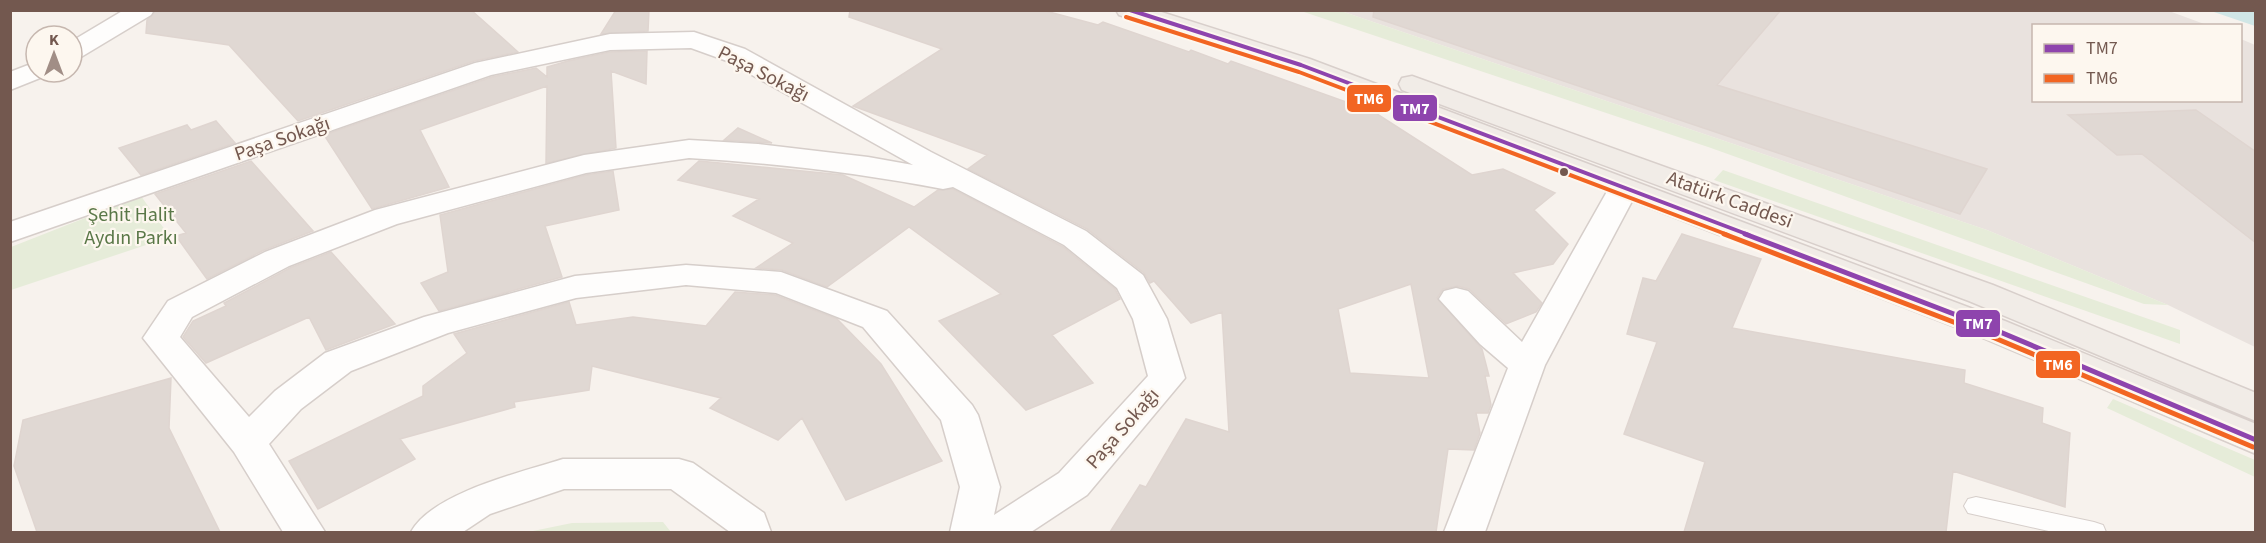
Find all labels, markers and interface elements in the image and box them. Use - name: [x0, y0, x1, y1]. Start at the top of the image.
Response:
- north arrow: [24, 24, 84, 84]
- legend: [2032, 24, 2242, 102]
- text: K: [49, 29, 59, 51]
- text: TM7: [2086, 36, 2118, 61]
- street label: Paşa Sokağı: [713, 39, 814, 109]
- text: TM6: [2086, 66, 2118, 91]
- line badge: TM6: [1346, 84, 1392, 113]
- text: TM6: [1354, 88, 1384, 110]
- line badge: TM7: [1392, 94, 1438, 122]
- text: TM7: [1400, 98, 1430, 120]
- street label: Paşa Sokağı: [231, 110, 334, 168]
- street label: Atatürk Caddesi: [1663, 164, 1797, 236]
- unlabelled marker: [1558, 166, 1570, 178]
- park label: Şehit Halit Aydın Parkı: [84, 201, 178, 252]
- line badge: TM7: [1955, 309, 2001, 338]
- text: TM7: [1963, 313, 1993, 335]
- line badge: TM6: [2035, 350, 2081, 379]
- text: TM6: [2043, 354, 2073, 376]
- street label: Paşa Sokağı: [1080, 382, 1166, 475]

